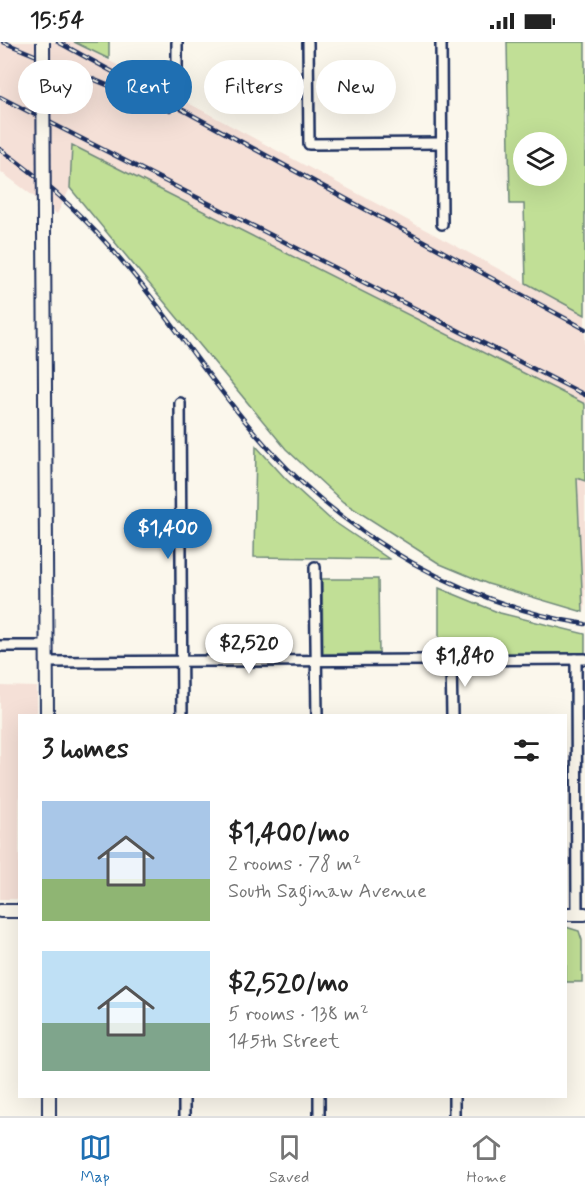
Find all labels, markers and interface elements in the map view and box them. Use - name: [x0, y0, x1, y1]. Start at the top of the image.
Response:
- text: 15:54: [30, 7, 84, 35]
- chip: Buy: [18, 60, 93, 114]
- chip: Rent: [105, 60, 192, 114]
- chip: Filters: [204, 60, 304, 114]
- chip: New: [316, 60, 396, 114]
- map controls: [513, 132, 567, 186]
- button: layers: [513, 132, 567, 186]
- pin: $1,400: [119, 509, 217, 560]
- text: $1,400: [138, 515, 198, 542]
- pin: $2,520: [200, 624, 298, 675]
- text: $2,520: [219, 630, 279, 657]
- pin: $1,840: [416, 637, 514, 688]
- text: $1,840: [436, 643, 494, 670]
- text: 3 homes: [42, 733, 129, 767]
- icon: filters: [510, 734, 543, 767]
- text: $1,400/mo: [228, 817, 350, 851]
- icon: home: [90, 825, 162, 897]
- text: 2 rooms · 78 m²: [228, 851, 361, 878]
- text: South Saginaw Avenue: [228, 878, 427, 905]
- text: $2,520/mo: [228, 967, 349, 1001]
- icon: home: [90, 975, 162, 1047]
- text: 5 rooms · 138 m²: [228, 1001, 369, 1028]
- text: 145th Street: [228, 1028, 340, 1055]
- tab: Map: [79, 1131, 112, 1188]
- tab: Saved: [269, 1131, 309, 1188]
- tab: Home: [467, 1131, 506, 1188]

